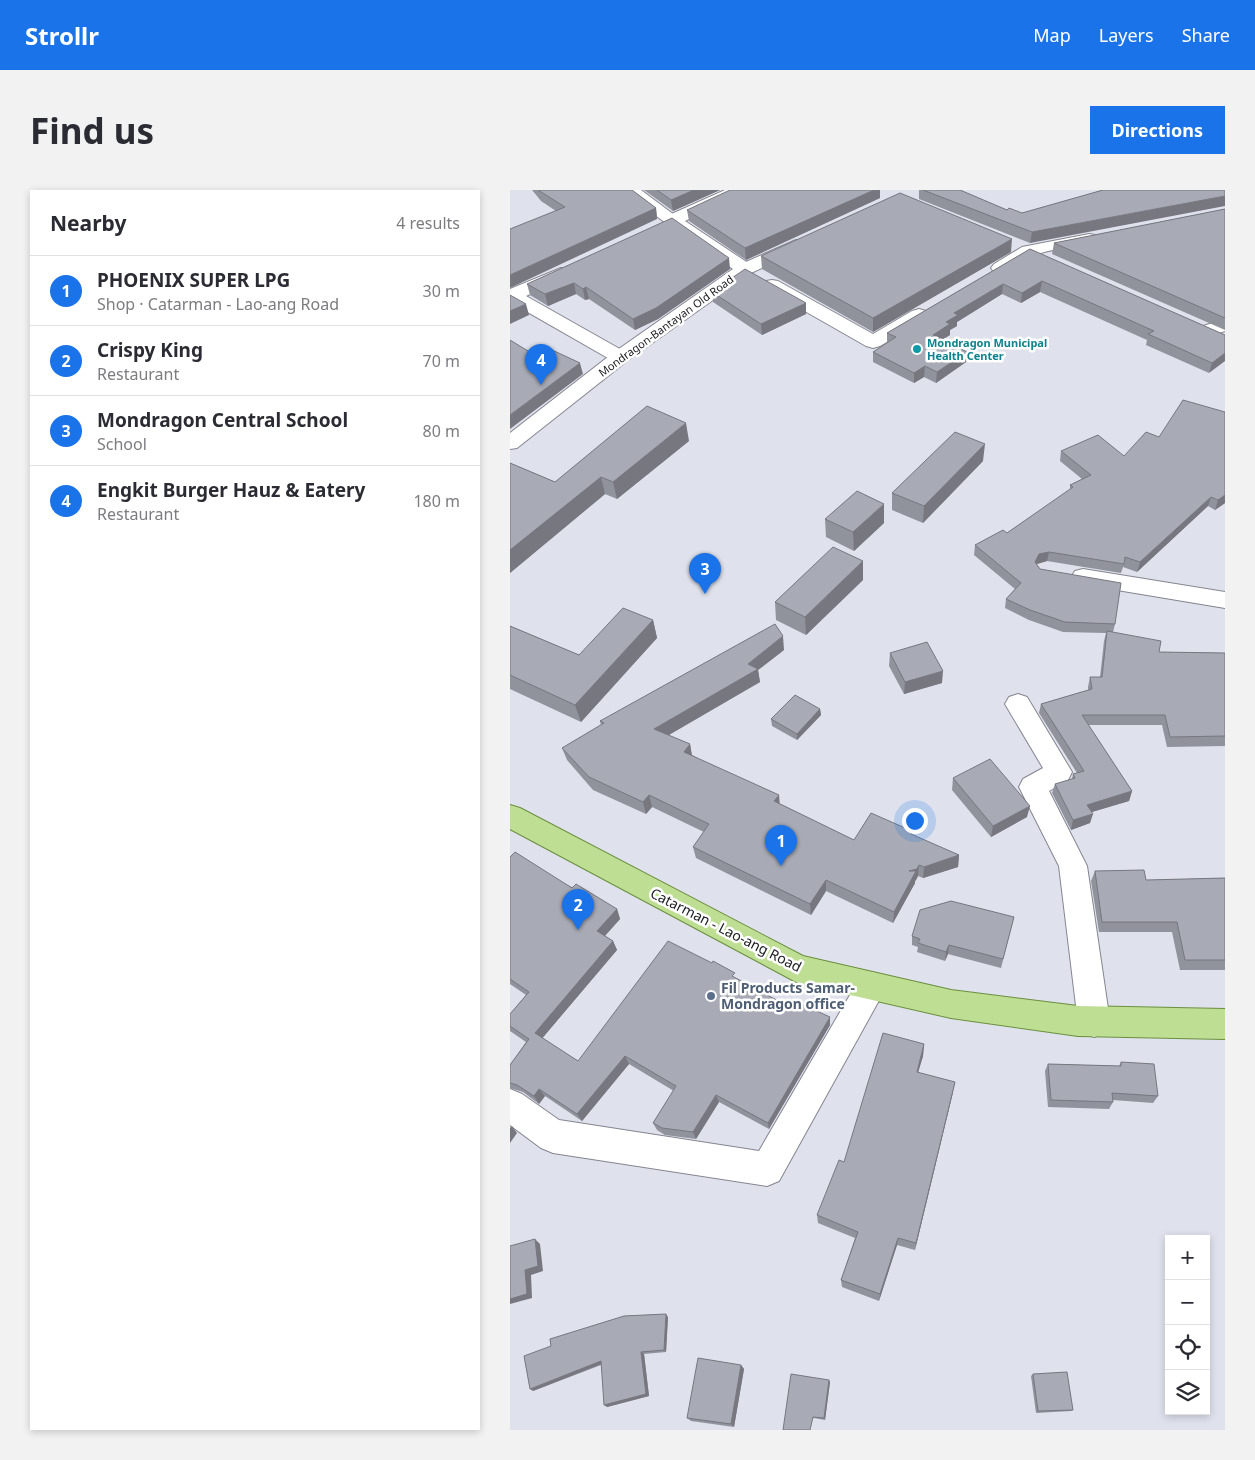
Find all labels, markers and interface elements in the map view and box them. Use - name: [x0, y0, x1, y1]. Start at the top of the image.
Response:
- text: Strollr: [25, 19, 99, 52]
- text: Map: [1033, 23, 1071, 47]
- text: Layers: [1099, 23, 1154, 47]
- text: Share: [1182, 23, 1230, 47]
- button: Directions: [1090, 106, 1225, 154]
- text: Find us: [30, 107, 154, 154]
- text: Nearby: [50, 209, 126, 237]
- text: 4 results: [396, 212, 460, 234]
- text: PHOENIX SUPER LPG: [97, 267, 290, 293]
- street label: Mondragon-Bantayan Old Road: [595, 271, 736, 380]
- text: 1: [61, 280, 71, 302]
- text: 30 m: [423, 280, 460, 302]
- text: Shop · Catarman - Lao-ang Road: [97, 293, 339, 315]
- place label: Mondragon Municipal Health Center: [927, 335, 1047, 363]
- text: Crispy King: [97, 337, 203, 363]
- marker: Mondragon Municipal Health Center: [911, 343, 923, 355]
- pin: 4: [525, 344, 557, 385]
- text: 2: [61, 350, 71, 372]
- text: 70 m: [423, 350, 460, 372]
- text: Restaurant: [97, 363, 179, 385]
- text: Mondragon Central School: [97, 407, 348, 433]
- text: 3: [61, 420, 71, 442]
- text: 80 m: [423, 420, 460, 442]
- text: School: [97, 433, 147, 455]
- text: Engkit Burger Hauz & Eatery: [97, 477, 365, 503]
- text: 4: [61, 490, 71, 512]
- text: 180 m: [413, 490, 460, 512]
- text: Restaurant: [97, 503, 179, 525]
- pin: 3: [689, 553, 721, 594]
- your location: [902, 808, 928, 834]
- pin: 1: [765, 825, 797, 866]
- street label: Catarman - Lao-ang Road: [647, 883, 805, 976]
- pin: 2: [562, 889, 594, 930]
- place label: Fil Products Samar- Mondragon office: [721, 978, 855, 1013]
- marker: Fil Products Samar- Mondragon office: [705, 990, 717, 1002]
- map controls: [1165, 1235, 1210, 1415]
- button: +: [1165, 1235, 1210, 1280]
- button: −: [1165, 1280, 1210, 1325]
- button: locate: [1165, 1325, 1210, 1370]
- button: layers: [1165, 1370, 1210, 1415]

